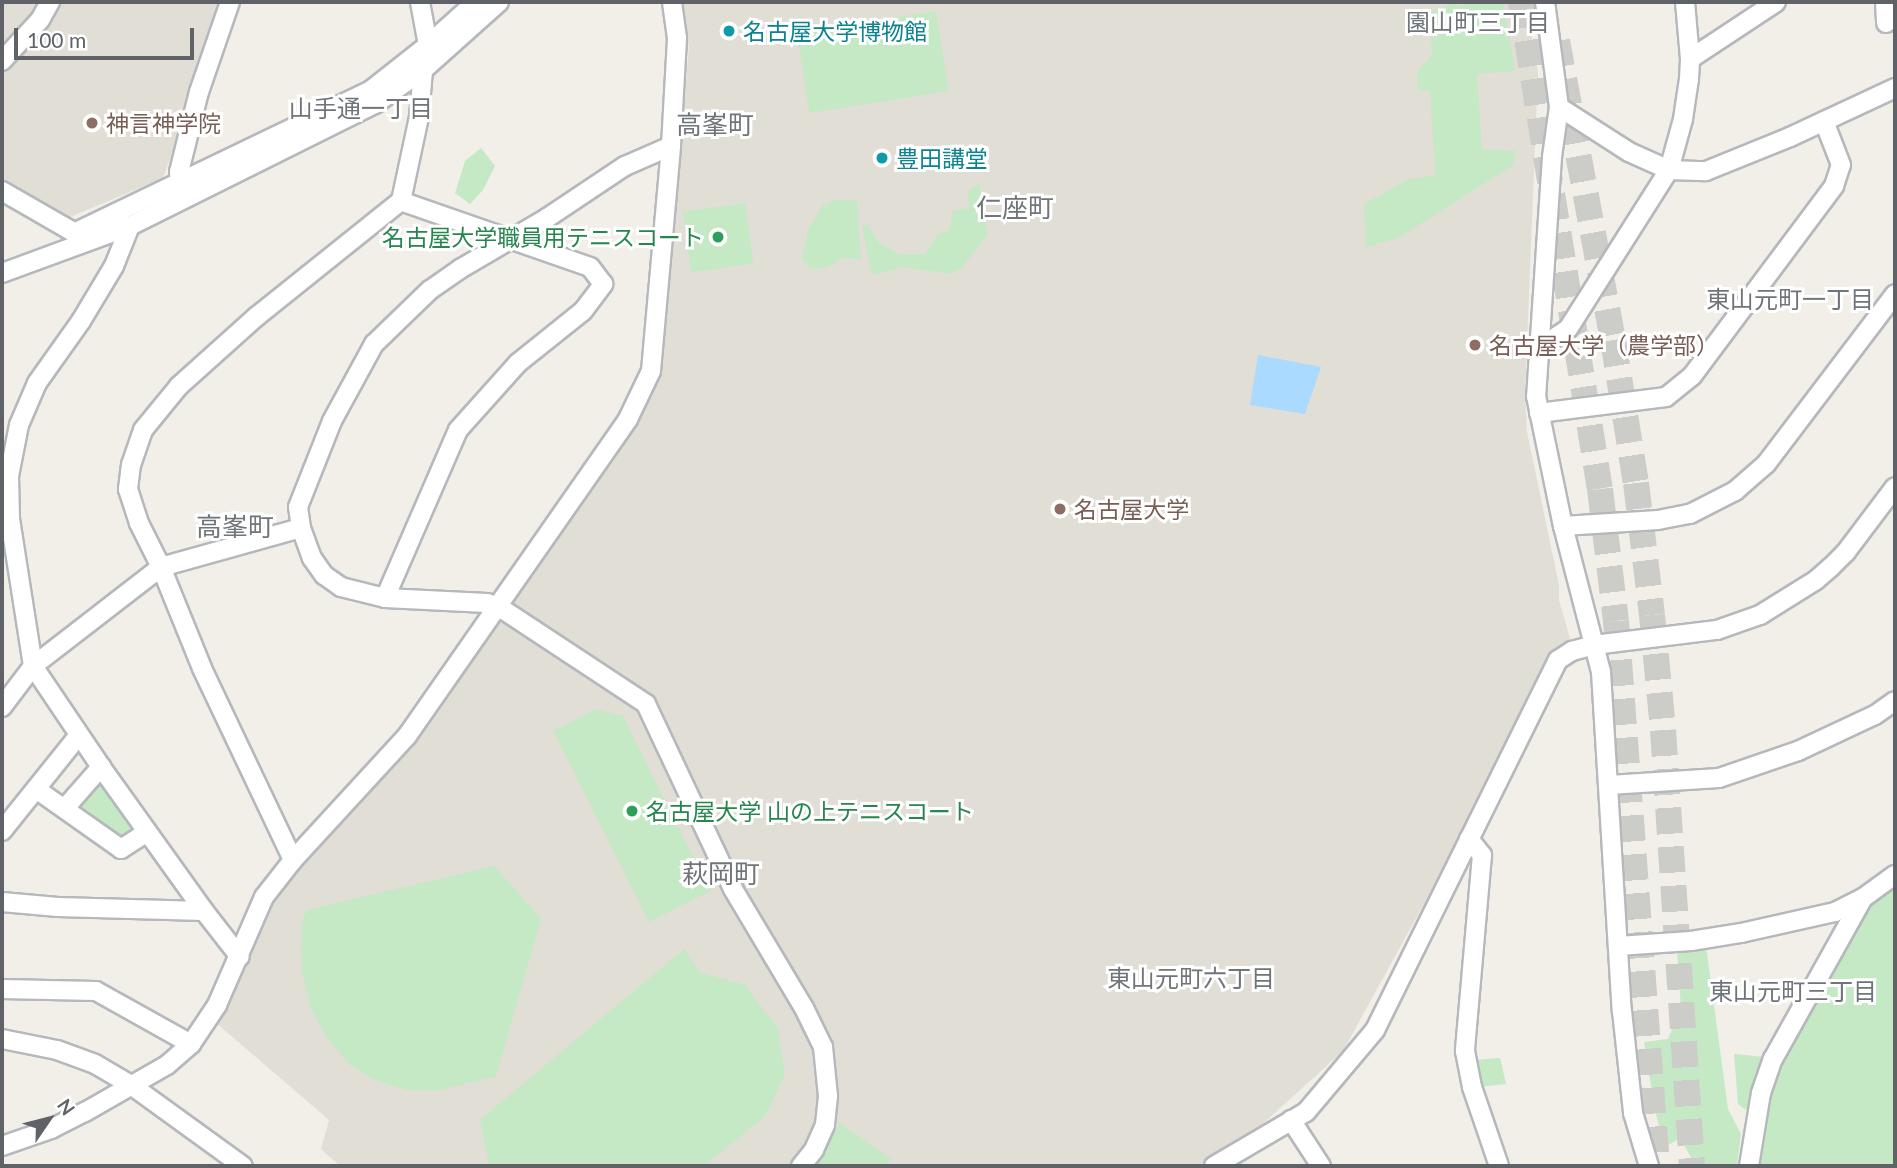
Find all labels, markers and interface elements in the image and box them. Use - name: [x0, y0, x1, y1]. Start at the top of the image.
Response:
- district label: 園山町三丁目: [1406, 8, 1550, 36]
- scale bar: [18, 14, 198, 58]
- place label: 名古屋大学博物館: [743, 17, 927, 45]
- marker: 名古屋大学博物館: [721, 23, 737, 39]
- text: 100 m: [27, 27, 86, 52]
- district label: 山手通一丁目: [289, 94, 433, 122]
- place label: 神言神学院: [106, 109, 221, 137]
- district label: 高峯町: [676, 109, 754, 141]
- marker: 神言神学院: [84, 115, 100, 131]
- place label: 豊田講堂: [896, 144, 988, 172]
- marker: 豊田講堂: [874, 150, 890, 166]
- district label: 仁座町: [976, 192, 1054, 224]
- place label: 名古屋大学職員用テニスコート: [382, 223, 704, 251]
- marker: 名古屋大学職員用テニスコート: [710, 229, 726, 245]
- district label: 東山元町一丁目: [1706, 285, 1874, 313]
- place label: 名古屋大学（農学部）: [1489, 331, 1719, 359]
- marker: 名古屋大学（農学部）: [1467, 337, 1483, 353]
- place label: 名古屋大学: [1074, 495, 1189, 523]
- marker: 名古屋大学: [1052, 501, 1068, 517]
- district label: 高峯町: [196, 511, 274, 543]
- place label: 名古屋大学 山の上テニスコート: [646, 797, 974, 825]
- marker: 名古屋大学 山の上テニスコート: [624, 803, 640, 819]
- district label: 萩岡町: [682, 858, 760, 890]
- district label: 東山元町六丁目: [1107, 964, 1275, 992]
- district label: 東山元町三丁目: [1709, 977, 1877, 1005]
- north arrow: [14, 1084, 84, 1154]
- text: N: [53, 1094, 80, 1119]

